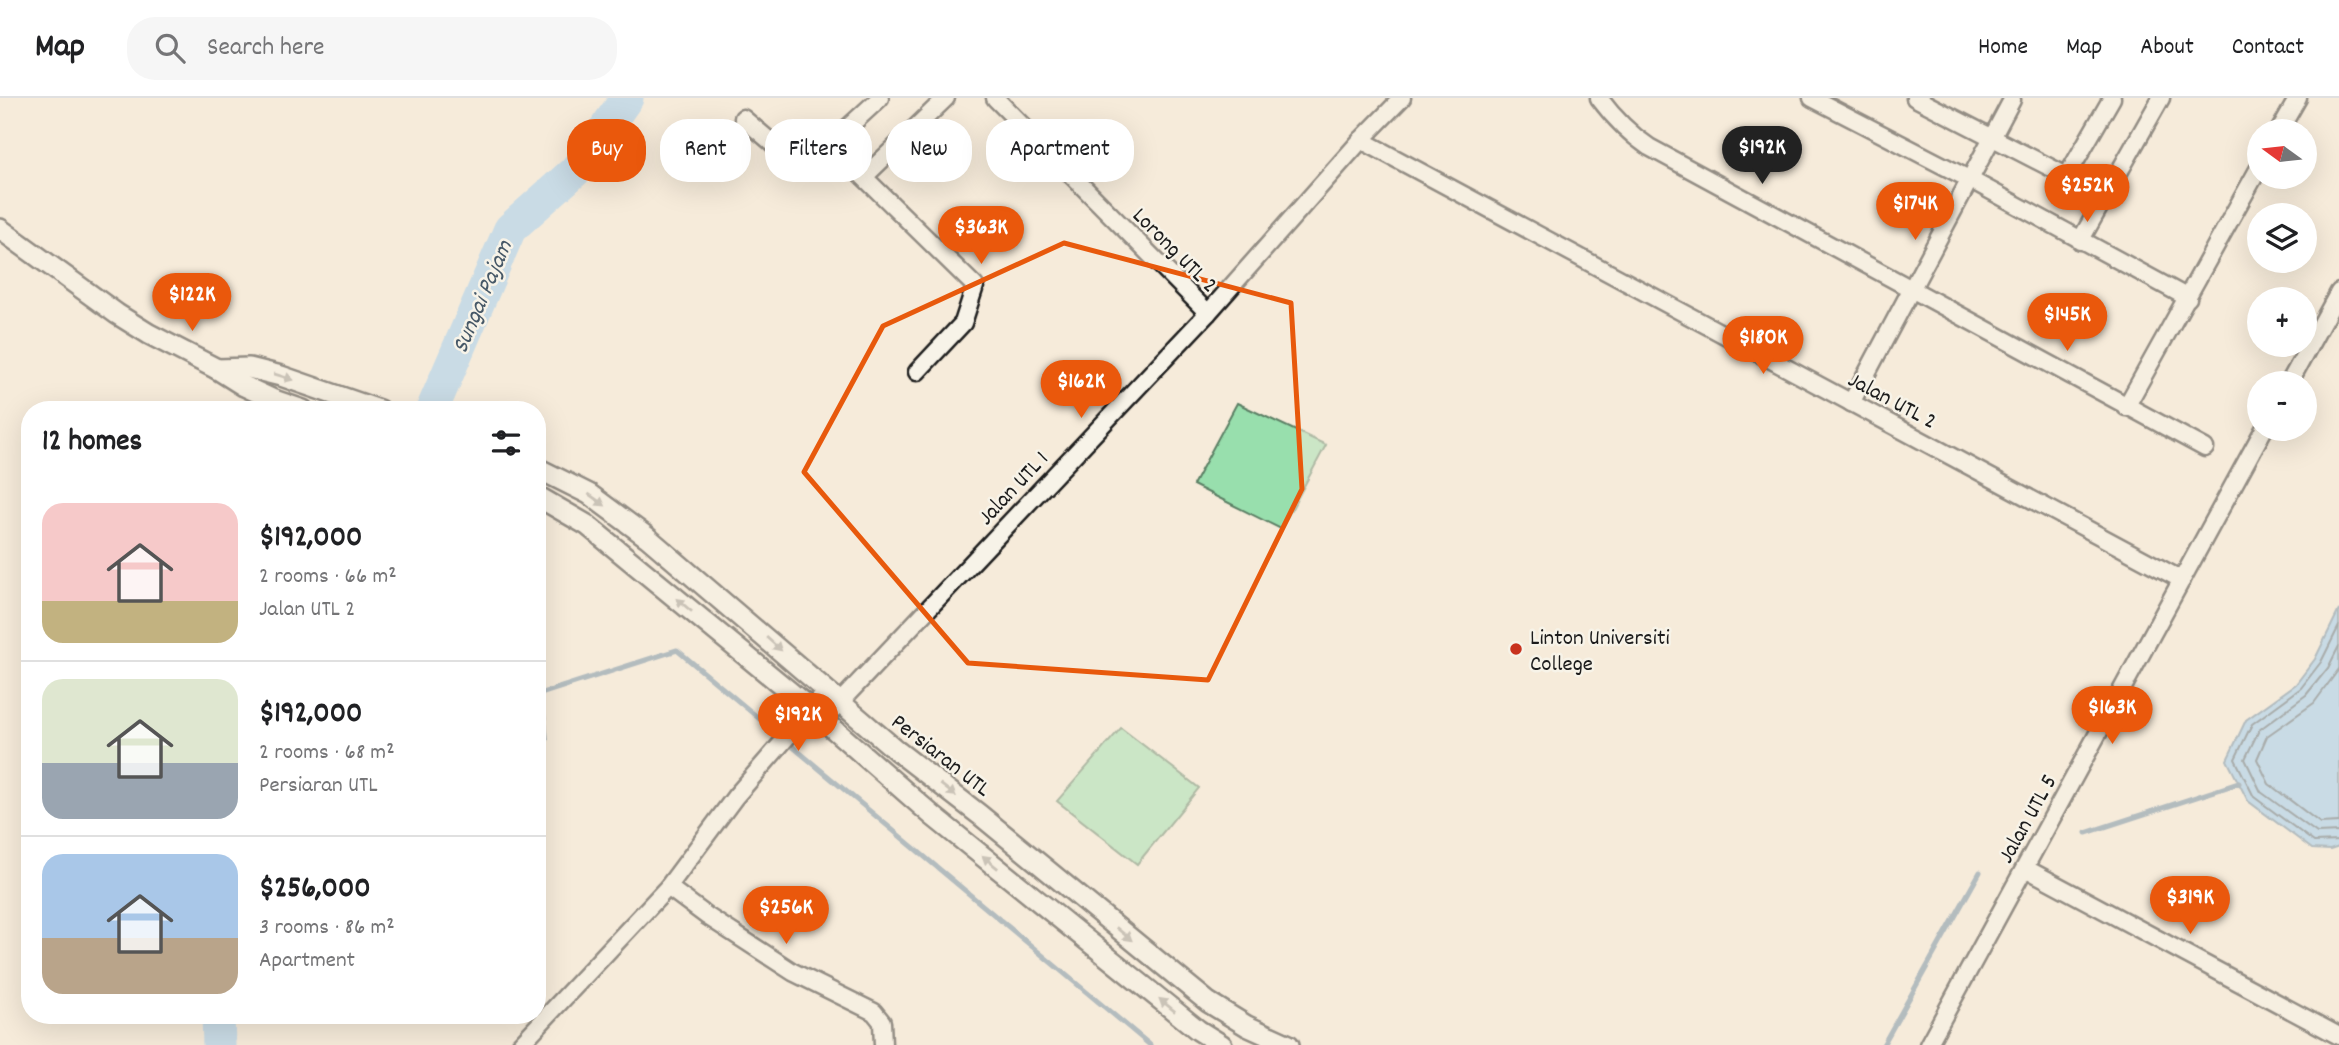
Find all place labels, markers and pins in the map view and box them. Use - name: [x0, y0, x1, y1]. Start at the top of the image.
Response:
- pin: $192K: [1713, 126, 1811, 186]
- pin: $252K: [2038, 164, 2136, 224]
- pin: $174K: [1866, 183, 1964, 242]
- pin: $363K: [932, 206, 1030, 266]
- pin: $122K: [143, 274, 241, 333]
- pin: $145K: [2018, 294, 2116, 353]
- pin: $180K: [1714, 316, 1812, 376]
- pin: $162K: [1032, 360, 1130, 420]
- place label: Linton Universiti College: [1530, 623, 1670, 682]
- marker: Linton Universiti College: [1508, 641, 1524, 657]
- pin: $163K: [2063, 686, 2161, 746]
- pin: $192K: [749, 694, 847, 753]
- pin: $319K: [2141, 876, 2239, 936]
- pin: $256K: [737, 886, 835, 946]

